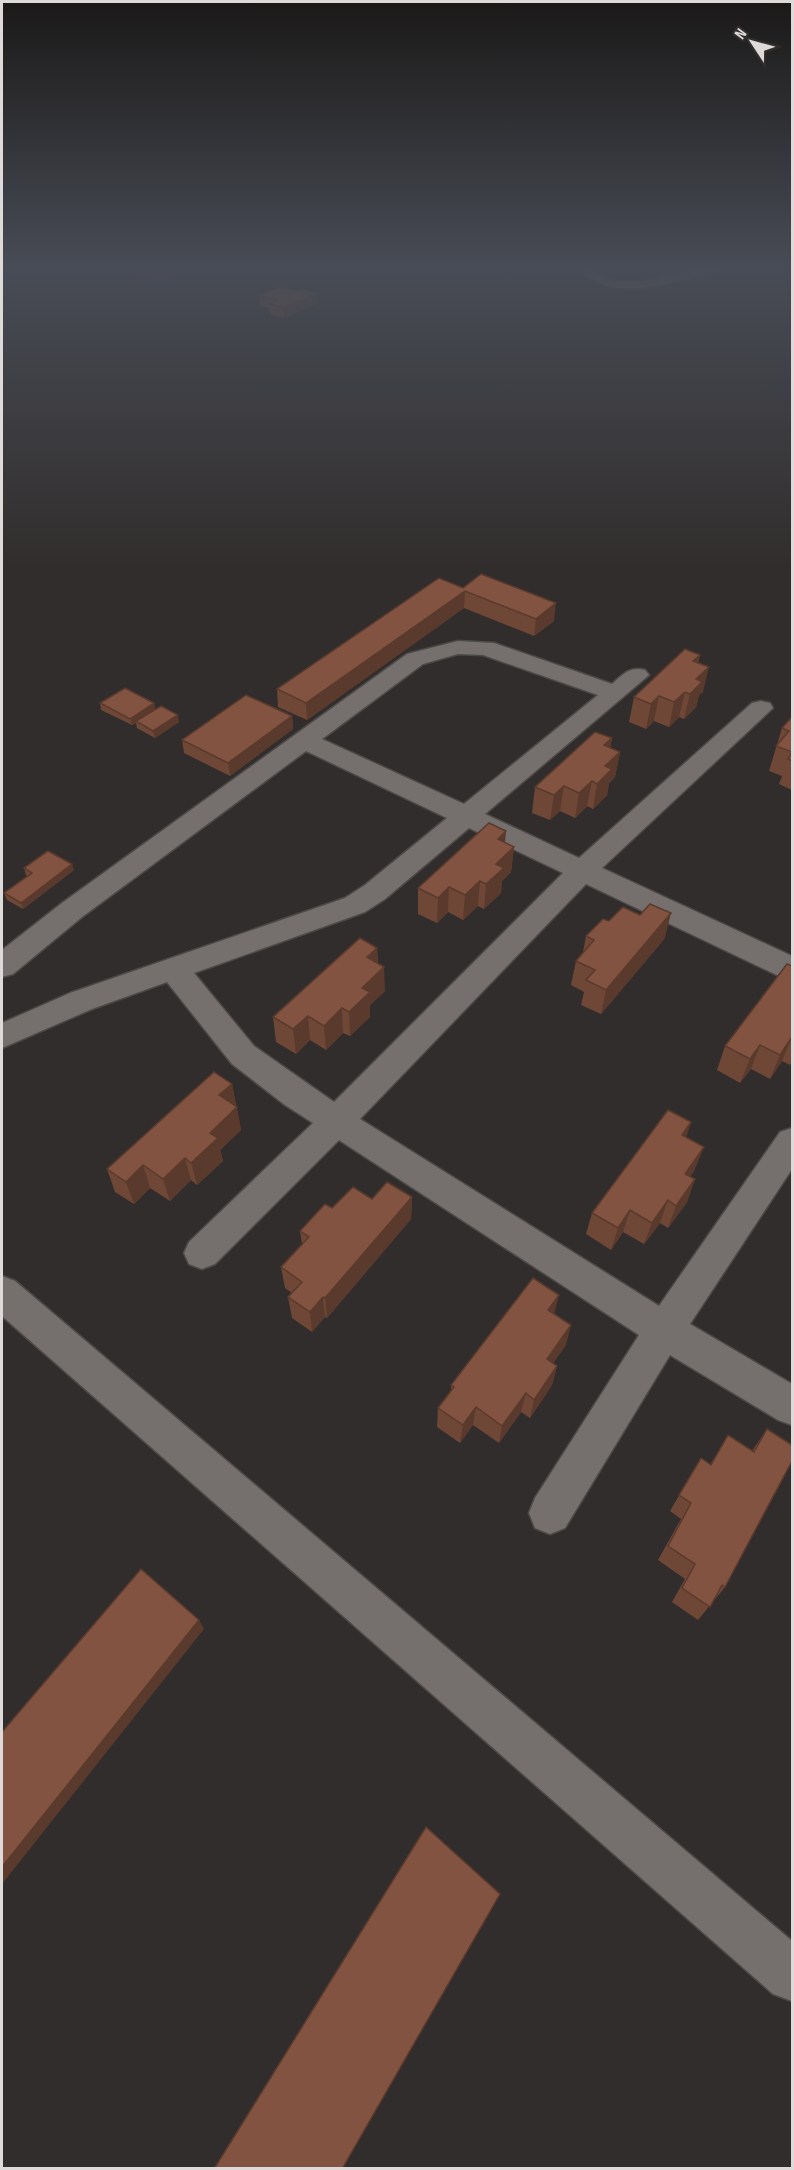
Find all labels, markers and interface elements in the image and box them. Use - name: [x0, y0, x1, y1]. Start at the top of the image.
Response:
- north arrow: [722, 12, 782, 72]
- text: N: [731, 25, 751, 43]

